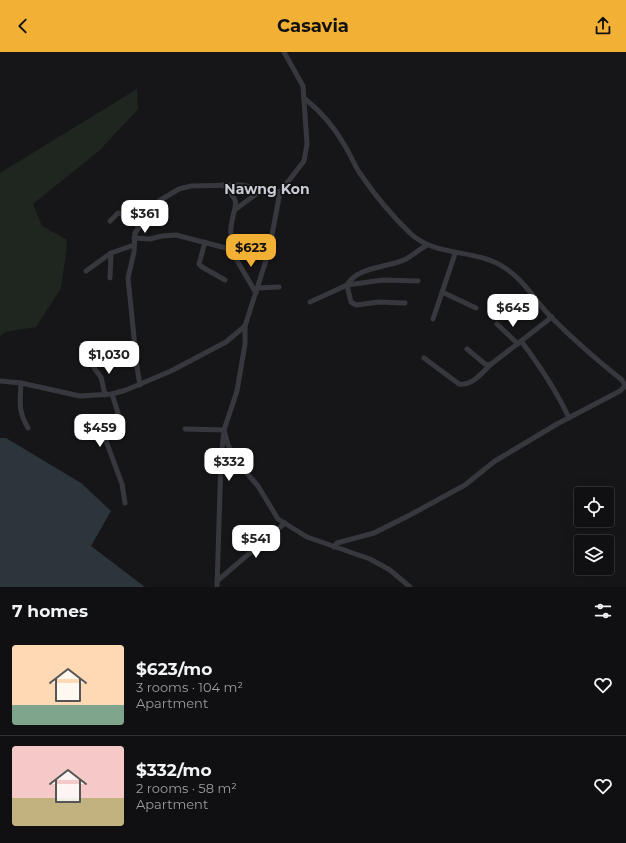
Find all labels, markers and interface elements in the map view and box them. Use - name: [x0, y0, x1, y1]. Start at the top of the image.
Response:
- icon: back: [12, 15, 34, 37]
- text: Casavia: [277, 15, 349, 37]
- icon: share: [592, 15, 614, 37]
- district label: Nawng Kon: [224, 180, 310, 198]
- pin: $361: [121, 200, 169, 234]
- text: $361: [130, 205, 160, 221]
- pin: $623: [227, 234, 275, 268]
- text: $623: [235, 239, 267, 255]
- pin: $645: [489, 294, 537, 328]
- text: $645: [496, 299, 530, 315]
- pin: $1,030: [76, 341, 142, 375]
- text: $1,030: [88, 346, 130, 362]
- pin: $459: [76, 414, 124, 448]
- text: $459: [83, 419, 117, 435]
- pin: $332: [205, 448, 253, 482]
- text: $332: [213, 453, 245, 469]
- map controls: [574, 487, 614, 575]
- button: locate: [574, 487, 614, 527]
- pin: $541: [232, 525, 280, 559]
- text: $541: [241, 530, 271, 546]
- button: layers: [574, 535, 614, 575]
- icon: filters: [592, 600, 614, 622]
- text: 7 homes: [12, 601, 88, 621]
- text: $623/mo: [136, 659, 212, 679]
- icon: home: [44, 661, 92, 709]
- icon: heart: [592, 674, 614, 696]
- text: 3 rooms · 104 m²: [136, 679, 243, 695]
- text: Apartment: [136, 695, 208, 711]
- text: $332/mo: [136, 760, 212, 780]
- icon: home: [44, 762, 92, 810]
- icon: heart: [592, 775, 614, 797]
- text: 2 rooms · 58 m²: [136, 780, 237, 796]
- text: Apartment: [136, 796, 208, 812]

